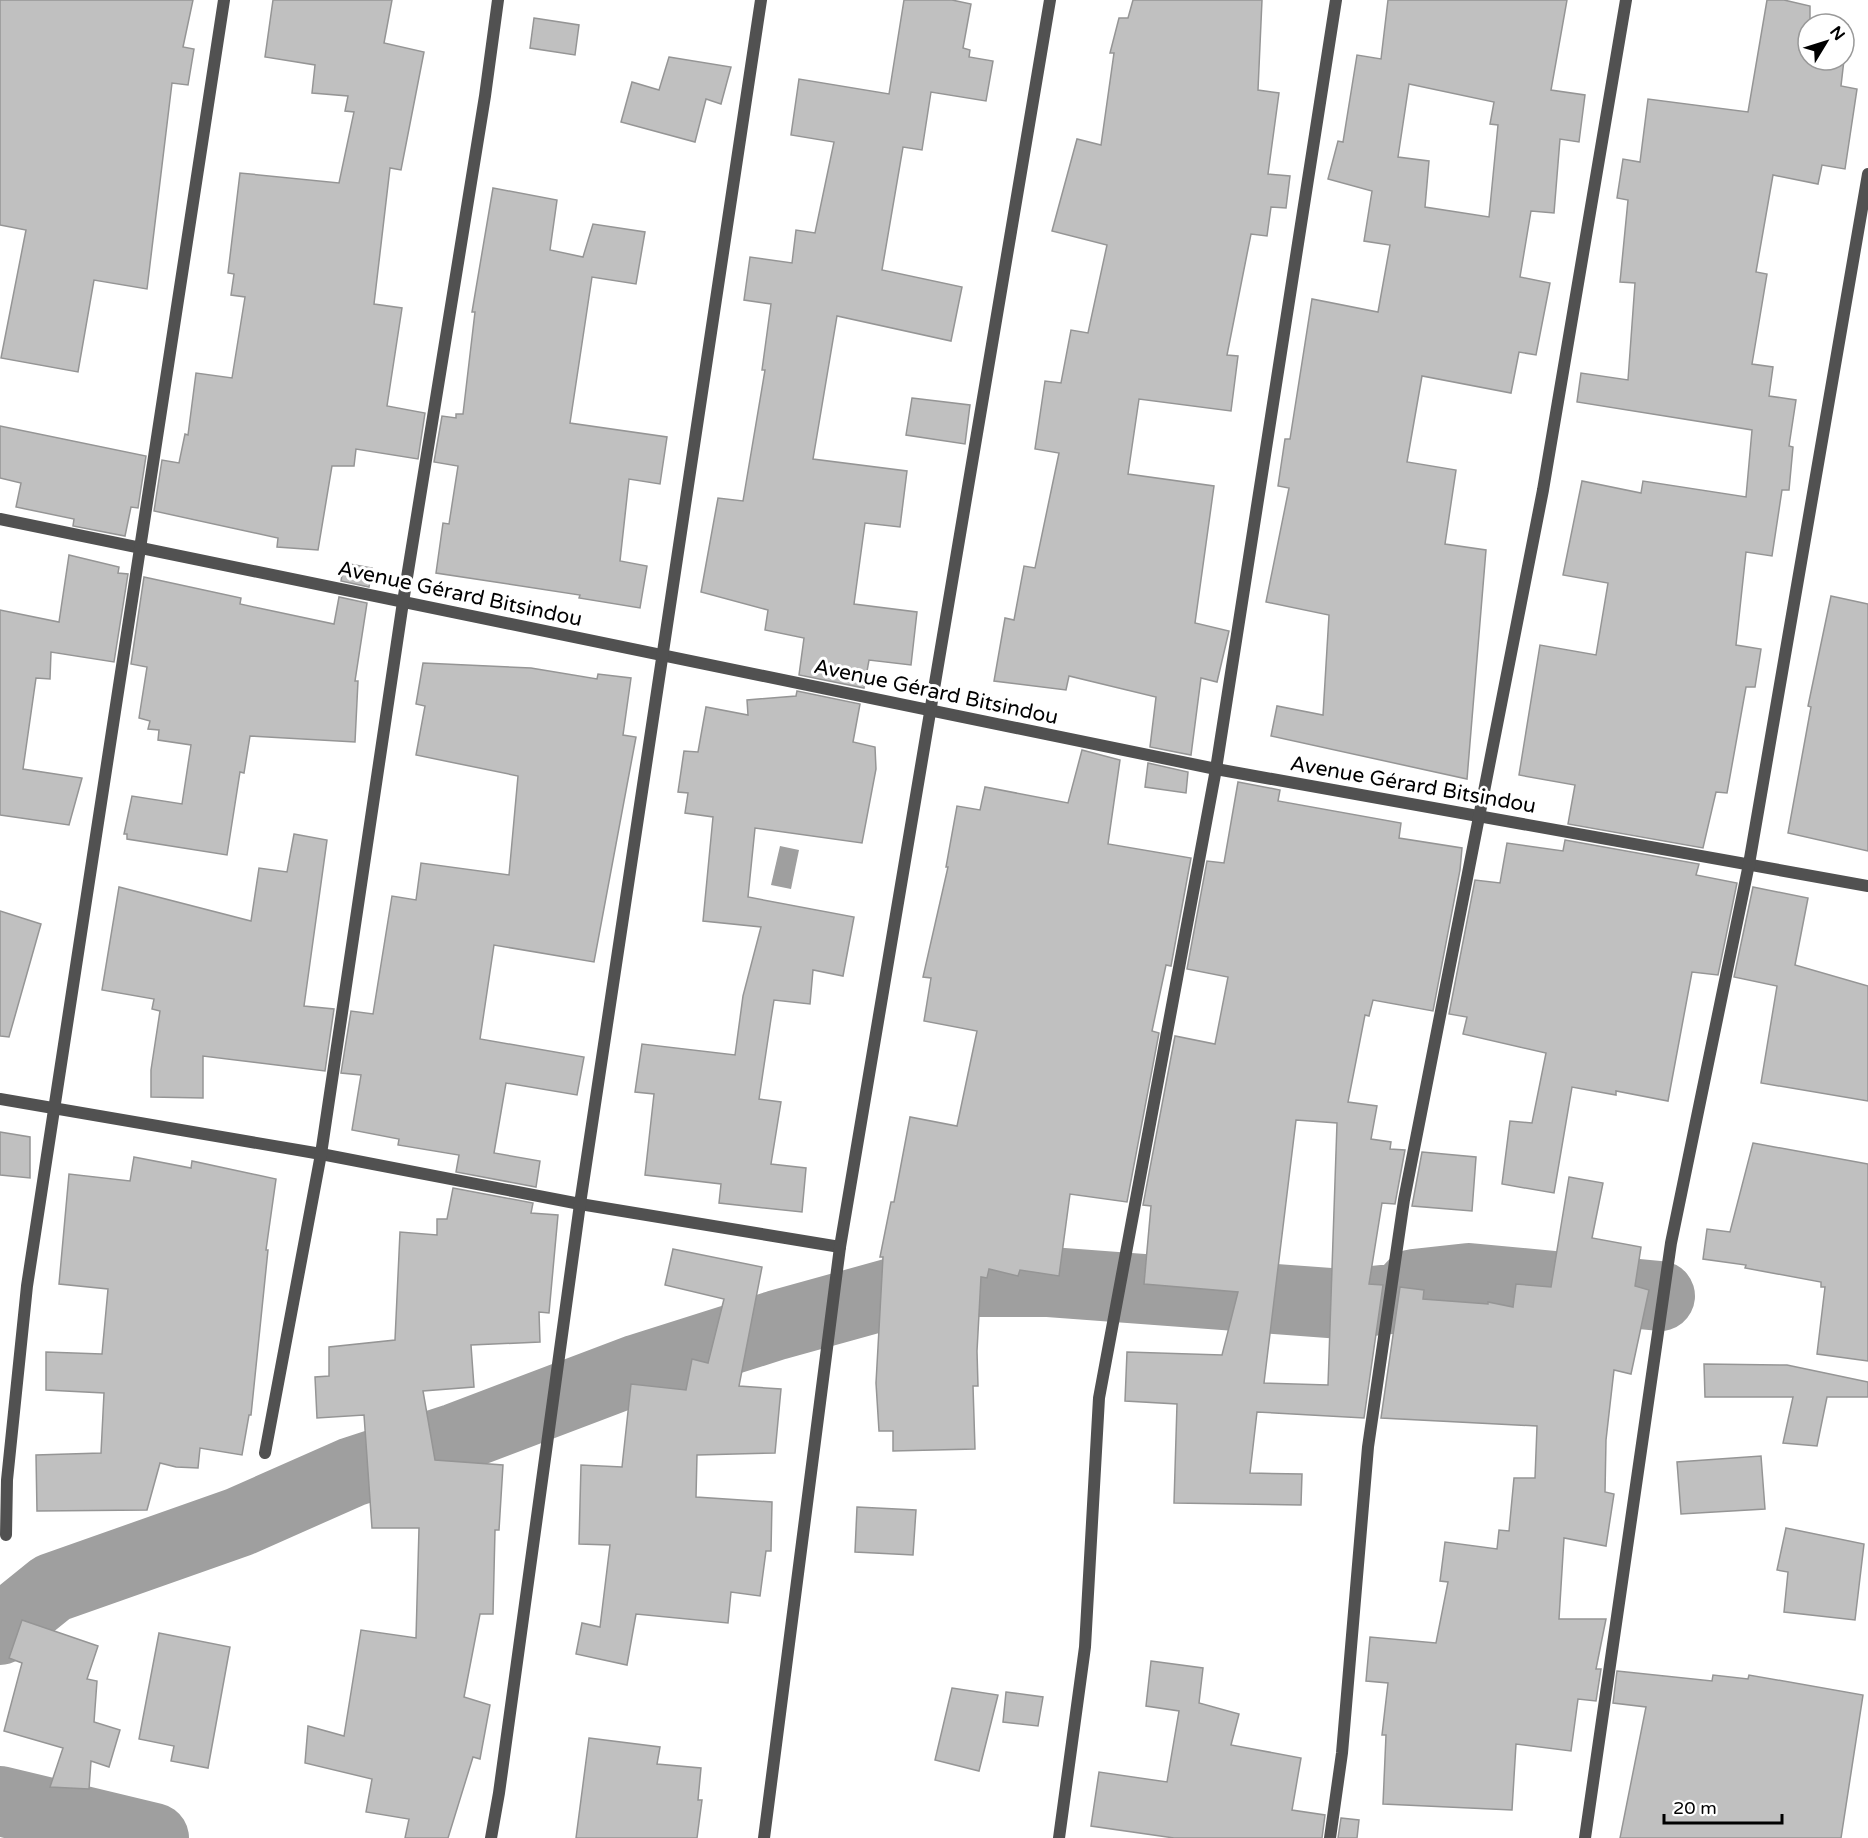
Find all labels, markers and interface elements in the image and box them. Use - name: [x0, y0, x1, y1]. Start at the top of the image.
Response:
- north arrow: [1796, 12, 1856, 72]
- text: N: [1825, 22, 1849, 45]
- street label: Avenue Gérard Bitsindou: [336, 556, 584, 632]
- street label: Avenue Gérard Bitsindou: [812, 654, 1060, 730]
- street label: Avenue Gérard Bitsindou: [1288, 751, 1538, 819]
- scale bar: [1664, 1787, 1782, 1825]
- text: 20 m: [1673, 1797, 1717, 1819]

